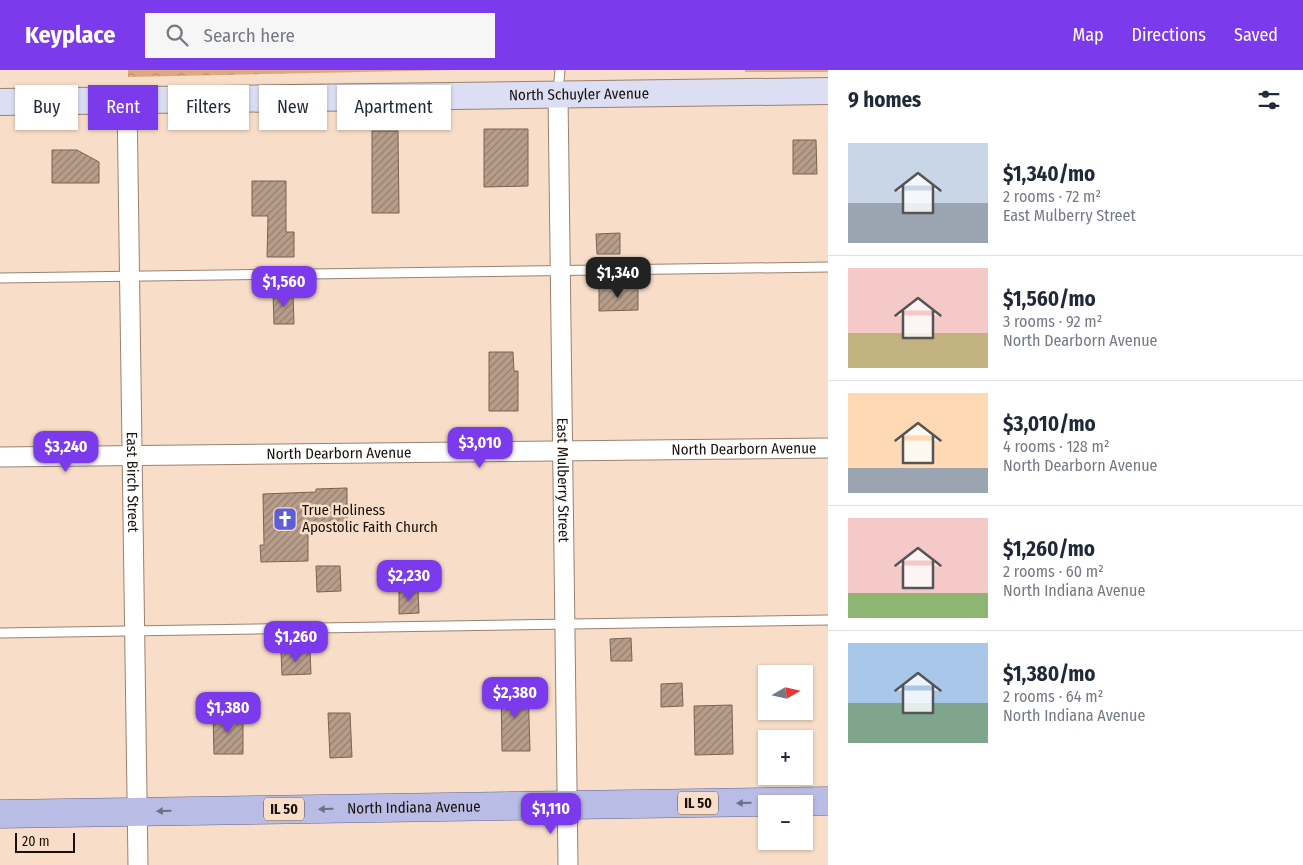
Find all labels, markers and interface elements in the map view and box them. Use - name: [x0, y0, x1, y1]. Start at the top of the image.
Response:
- search box: [145, 13, 495, 58]
- text: Keyplace: [25, 21, 115, 49]
- icon: search: [163, 21, 191, 49]
- text: Search here: [203, 24, 295, 47]
- text: Map: [1072, 24, 1104, 46]
- text: Directions: [1132, 24, 1206, 46]
- text: Saved: [1234, 24, 1278, 46]
- street label: North Schuyler Avenue: [509, 84, 649, 104]
- chip: Buy: [15, 85, 78, 130]
- chip: Rent: [88, 85, 158, 130]
- chip: Filters: [168, 85, 249, 130]
- chip: New: [259, 85, 327, 130]
- chip: Apartment: [337, 85, 451, 130]
- icon: filters: [1255, 86, 1283, 114]
- text: 9 homes: [848, 87, 921, 113]
- text: $1,340/mo: [1003, 161, 1095, 187]
- icon: home: [888, 163, 948, 223]
- text: 2 rooms · 72 m²: [1003, 187, 1101, 206]
- text: East Mulberry Street: [1003, 206, 1136, 225]
- pin: $1,340: [577, 256, 659, 299]
- text: $1,340: [597, 263, 639, 282]
- pin: $1,560: [243, 266, 325, 308]
- text: $1,560: [263, 272, 305, 291]
- text: $1,560/mo: [1003, 286, 1096, 312]
- icon: home: [888, 288, 948, 348]
- text: 3 rooms · 92 m²: [1003, 312, 1102, 331]
- text: North Dearborn Avenue: [1003, 331, 1157, 350]
- text: $3,010/mo: [1003, 411, 1096, 437]
- icon: home: [888, 413, 948, 473]
- street label: East Mulberry Street: [553, 418, 573, 542]
- pin: $3,010: [439, 426, 521, 469]
- pin: $3,240: [25, 430, 107, 473]
- street label: East Birch Street: [123, 432, 142, 532]
- text: $3,010: [459, 433, 501, 452]
- text: $3,240: [44, 437, 88, 456]
- text: 4 rooms · 128 m²: [1003, 437, 1110, 456]
- street label: North Dearborn Avenue: [671, 439, 816, 459]
- street label: North Dearborn Avenue: [266, 444, 412, 463]
- text: North Dearborn Avenue: [1003, 456, 1157, 475]
- place label: True Holiness Apostolic Faith Church: [302, 501, 438, 536]
- church icon: True Holiness Apostolic Faith Church: [272, 506, 298, 532]
- text: $1,260/mo: [1003, 536, 1095, 562]
- icon: home: [888, 538, 948, 598]
- pin: $2,230: [368, 560, 450, 602]
- text: 2 rooms · 60 m²: [1003, 562, 1104, 581]
- text: $2,230: [388, 566, 430, 585]
- text: North Indiana Avenue: [1003, 581, 1145, 600]
- pin: $1,260: [255, 620, 337, 663]
- text: $1,260: [275, 627, 317, 646]
- text: $1,380/mo: [1003, 661, 1096, 687]
- icon: home: [888, 663, 948, 723]
- north arrow: [758, 665, 812, 720]
- map controls: [758, 665, 813, 850]
- pin: $2,380: [474, 676, 556, 719]
- text: $2,380: [493, 683, 537, 702]
- text: 2 rooms · 64 m²: [1003, 687, 1103, 706]
- pin: $1,380: [187, 692, 269, 734]
- text: $1,380: [207, 698, 249, 717]
- text: North Indiana Avenue: [1003, 706, 1145, 725]
- button: +: [758, 730, 813, 785]
- road number: IL 50: [678, 791, 718, 814]
- pin: $1,110: [510, 792, 592, 835]
- button: −: [758, 795, 813, 850]
- street label: North Indiana Avenue: [347, 797, 481, 818]
- road number: IL 50: [264, 798, 304, 821]
- text: $1,110: [532, 799, 570, 818]
- one-way arrow: [736, 799, 752, 807]
- one-way arrow: [318, 805, 334, 813]
- one-way arrow: [156, 807, 172, 815]
- scale bar: [15, 830, 75, 853]
- text: 20 m: [22, 833, 50, 850]

